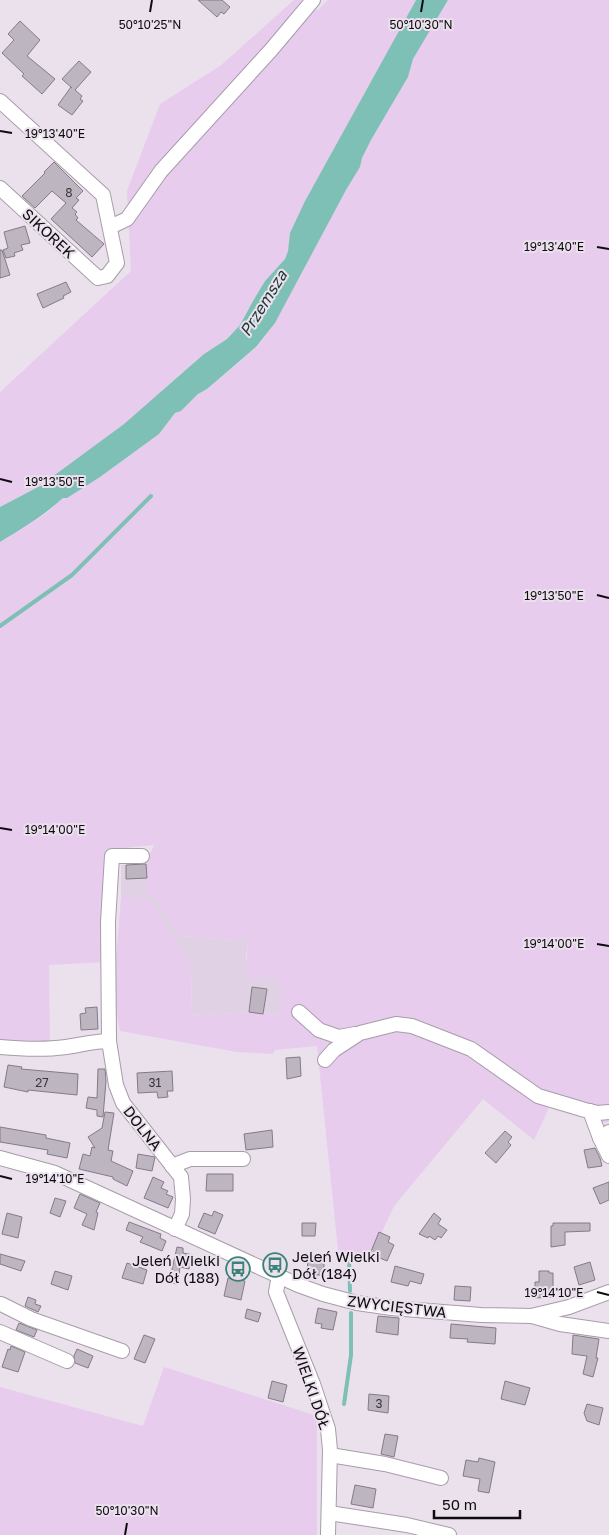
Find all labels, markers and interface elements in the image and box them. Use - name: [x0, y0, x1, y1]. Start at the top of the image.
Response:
- text: 50°10'25"N: [119, 17, 181, 32]
- text: 50°10'30"N: [389, 17, 453, 32]
- text: 19°13'40"E: [25, 126, 85, 141]
- house number: 8: [65, 185, 73, 200]
- street label: SIKOREK: [19, 204, 79, 262]
- text: 19°13'40"E: [524, 239, 584, 254]
- water label: Przemsza: [235, 265, 292, 340]
- text: 19°13'50"E: [25, 474, 85, 489]
- text: 19°13'50"E: [524, 588, 584, 603]
- text: 19°14'00"E: [25, 822, 85, 837]
- text: 19°14'00"E: [524, 936, 584, 951]
- house number: 27: [35, 1075, 49, 1090]
- house number: 31: [149, 1075, 162, 1090]
- street label: DOLNA: [120, 1102, 166, 1154]
- text: 19°14'10"E: [26, 1171, 84, 1186]
- place label: Jeleń Wielki Dół (184): [292, 1247, 380, 1282]
- place label: Jeleń Wielki Dół (188): [132, 1251, 220, 1286]
- bus stop icon: Jeleń Wielki Dół (184): [262, 1252, 288, 1278]
- bus stop icon: Jeleń Wielki Dół (188): [225, 1256, 251, 1282]
- text: 19°14'10"E: [525, 1285, 583, 1300]
- street label: ZWYCIĘSTWA: [346, 1291, 448, 1321]
- street label: WIELKI DÓŁ: [289, 1344, 335, 1432]
- house number: 3: [375, 1396, 383, 1411]
- scale bar: [434, 1488, 520, 1520]
- text: 50 m: [442, 1495, 477, 1513]
- text: 50°10'30"N: [95, 1503, 159, 1518]

